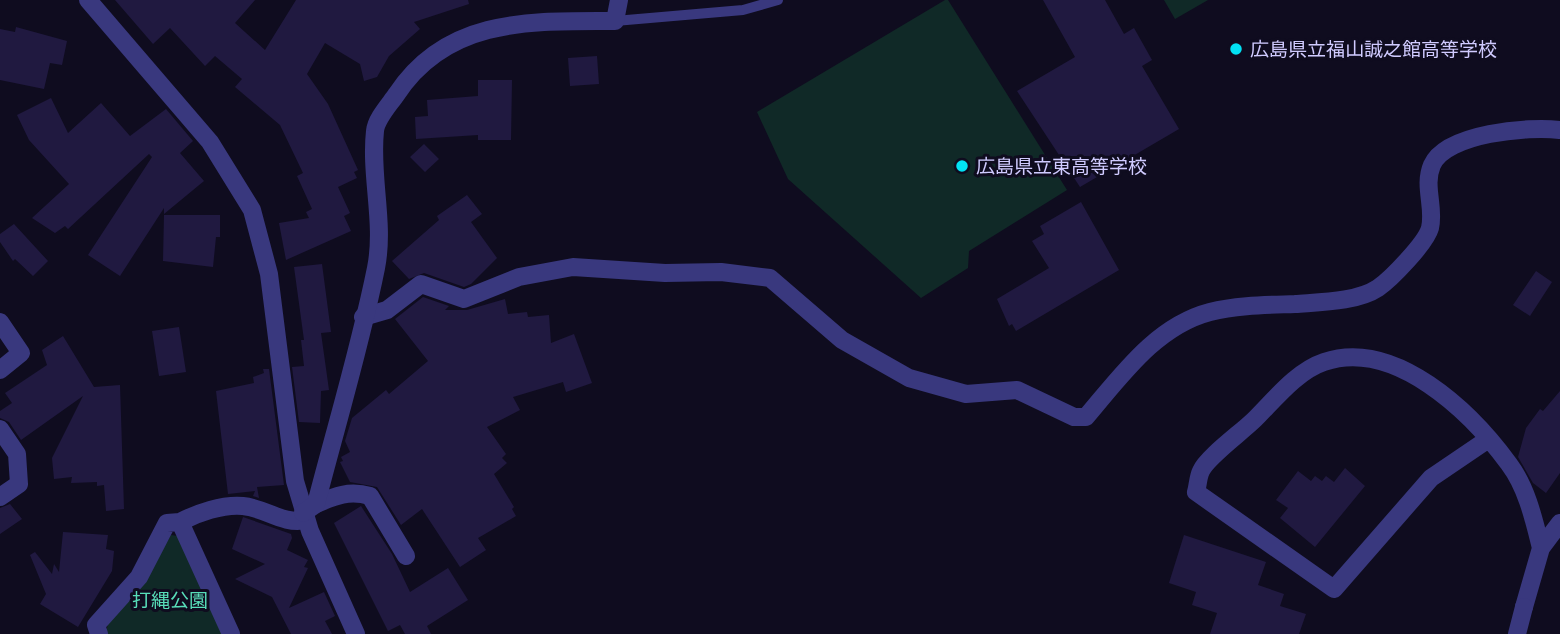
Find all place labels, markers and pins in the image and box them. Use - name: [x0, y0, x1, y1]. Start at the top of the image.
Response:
- place label: 広島県立福山誠之館高等学校: [1250, 38, 1497, 60]
- marker: 広島県立福山誠之館高等学校: [1228, 41, 1244, 57]
- place label: 広島県立東高等学校: [976, 155, 1147, 177]
- marker: 広島県立東高等学校: [954, 158, 970, 174]

